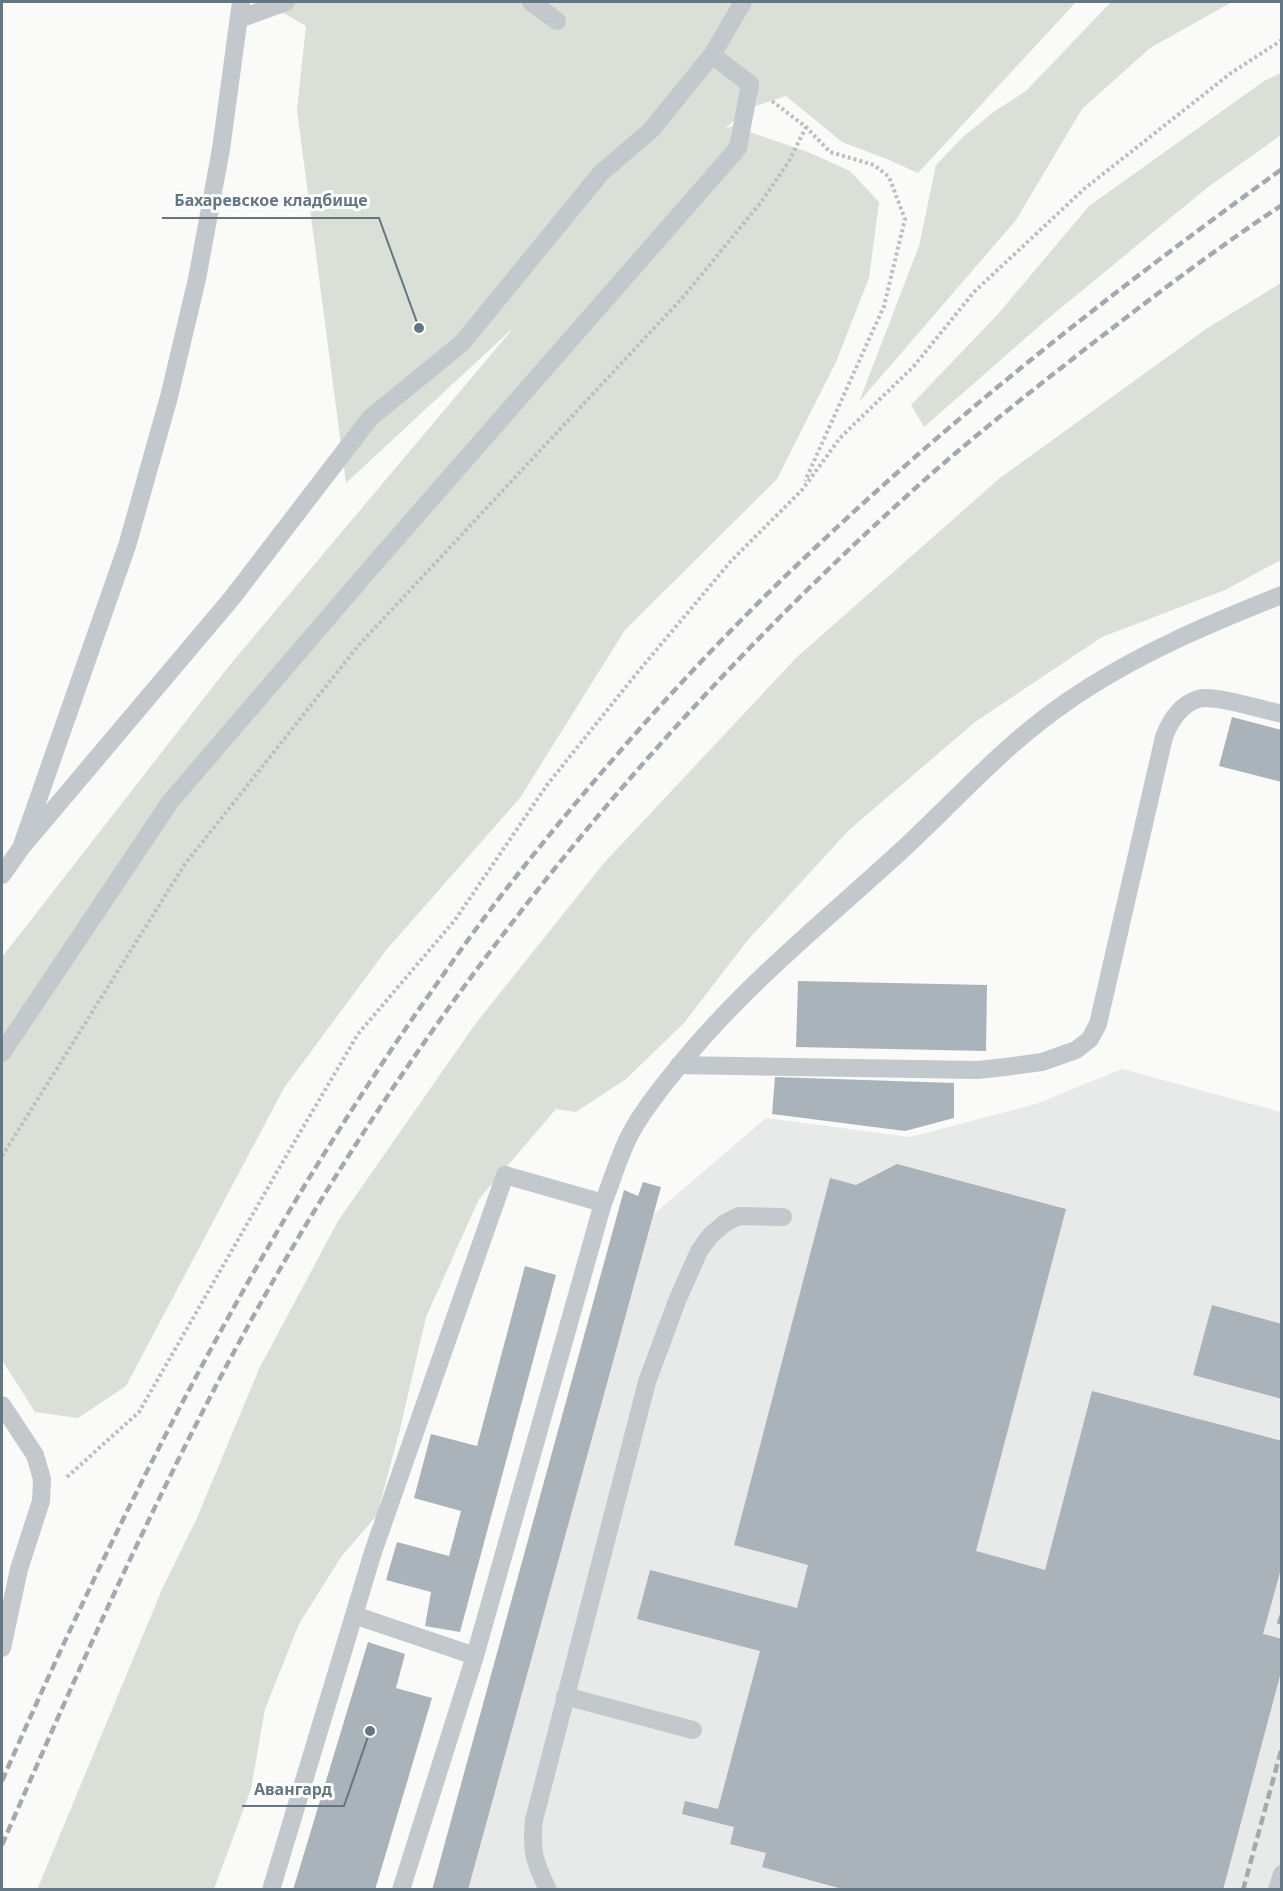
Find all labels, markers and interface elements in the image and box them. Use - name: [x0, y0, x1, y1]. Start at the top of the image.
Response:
- callout: Бахаревское кладбище: [162, 184, 379, 218]
- text: Бахаревское кладбище: [174, 189, 368, 211]
- callout: Авангард: [242, 1772, 344, 1806]
- text: Авангард: [254, 1778, 333, 1800]

